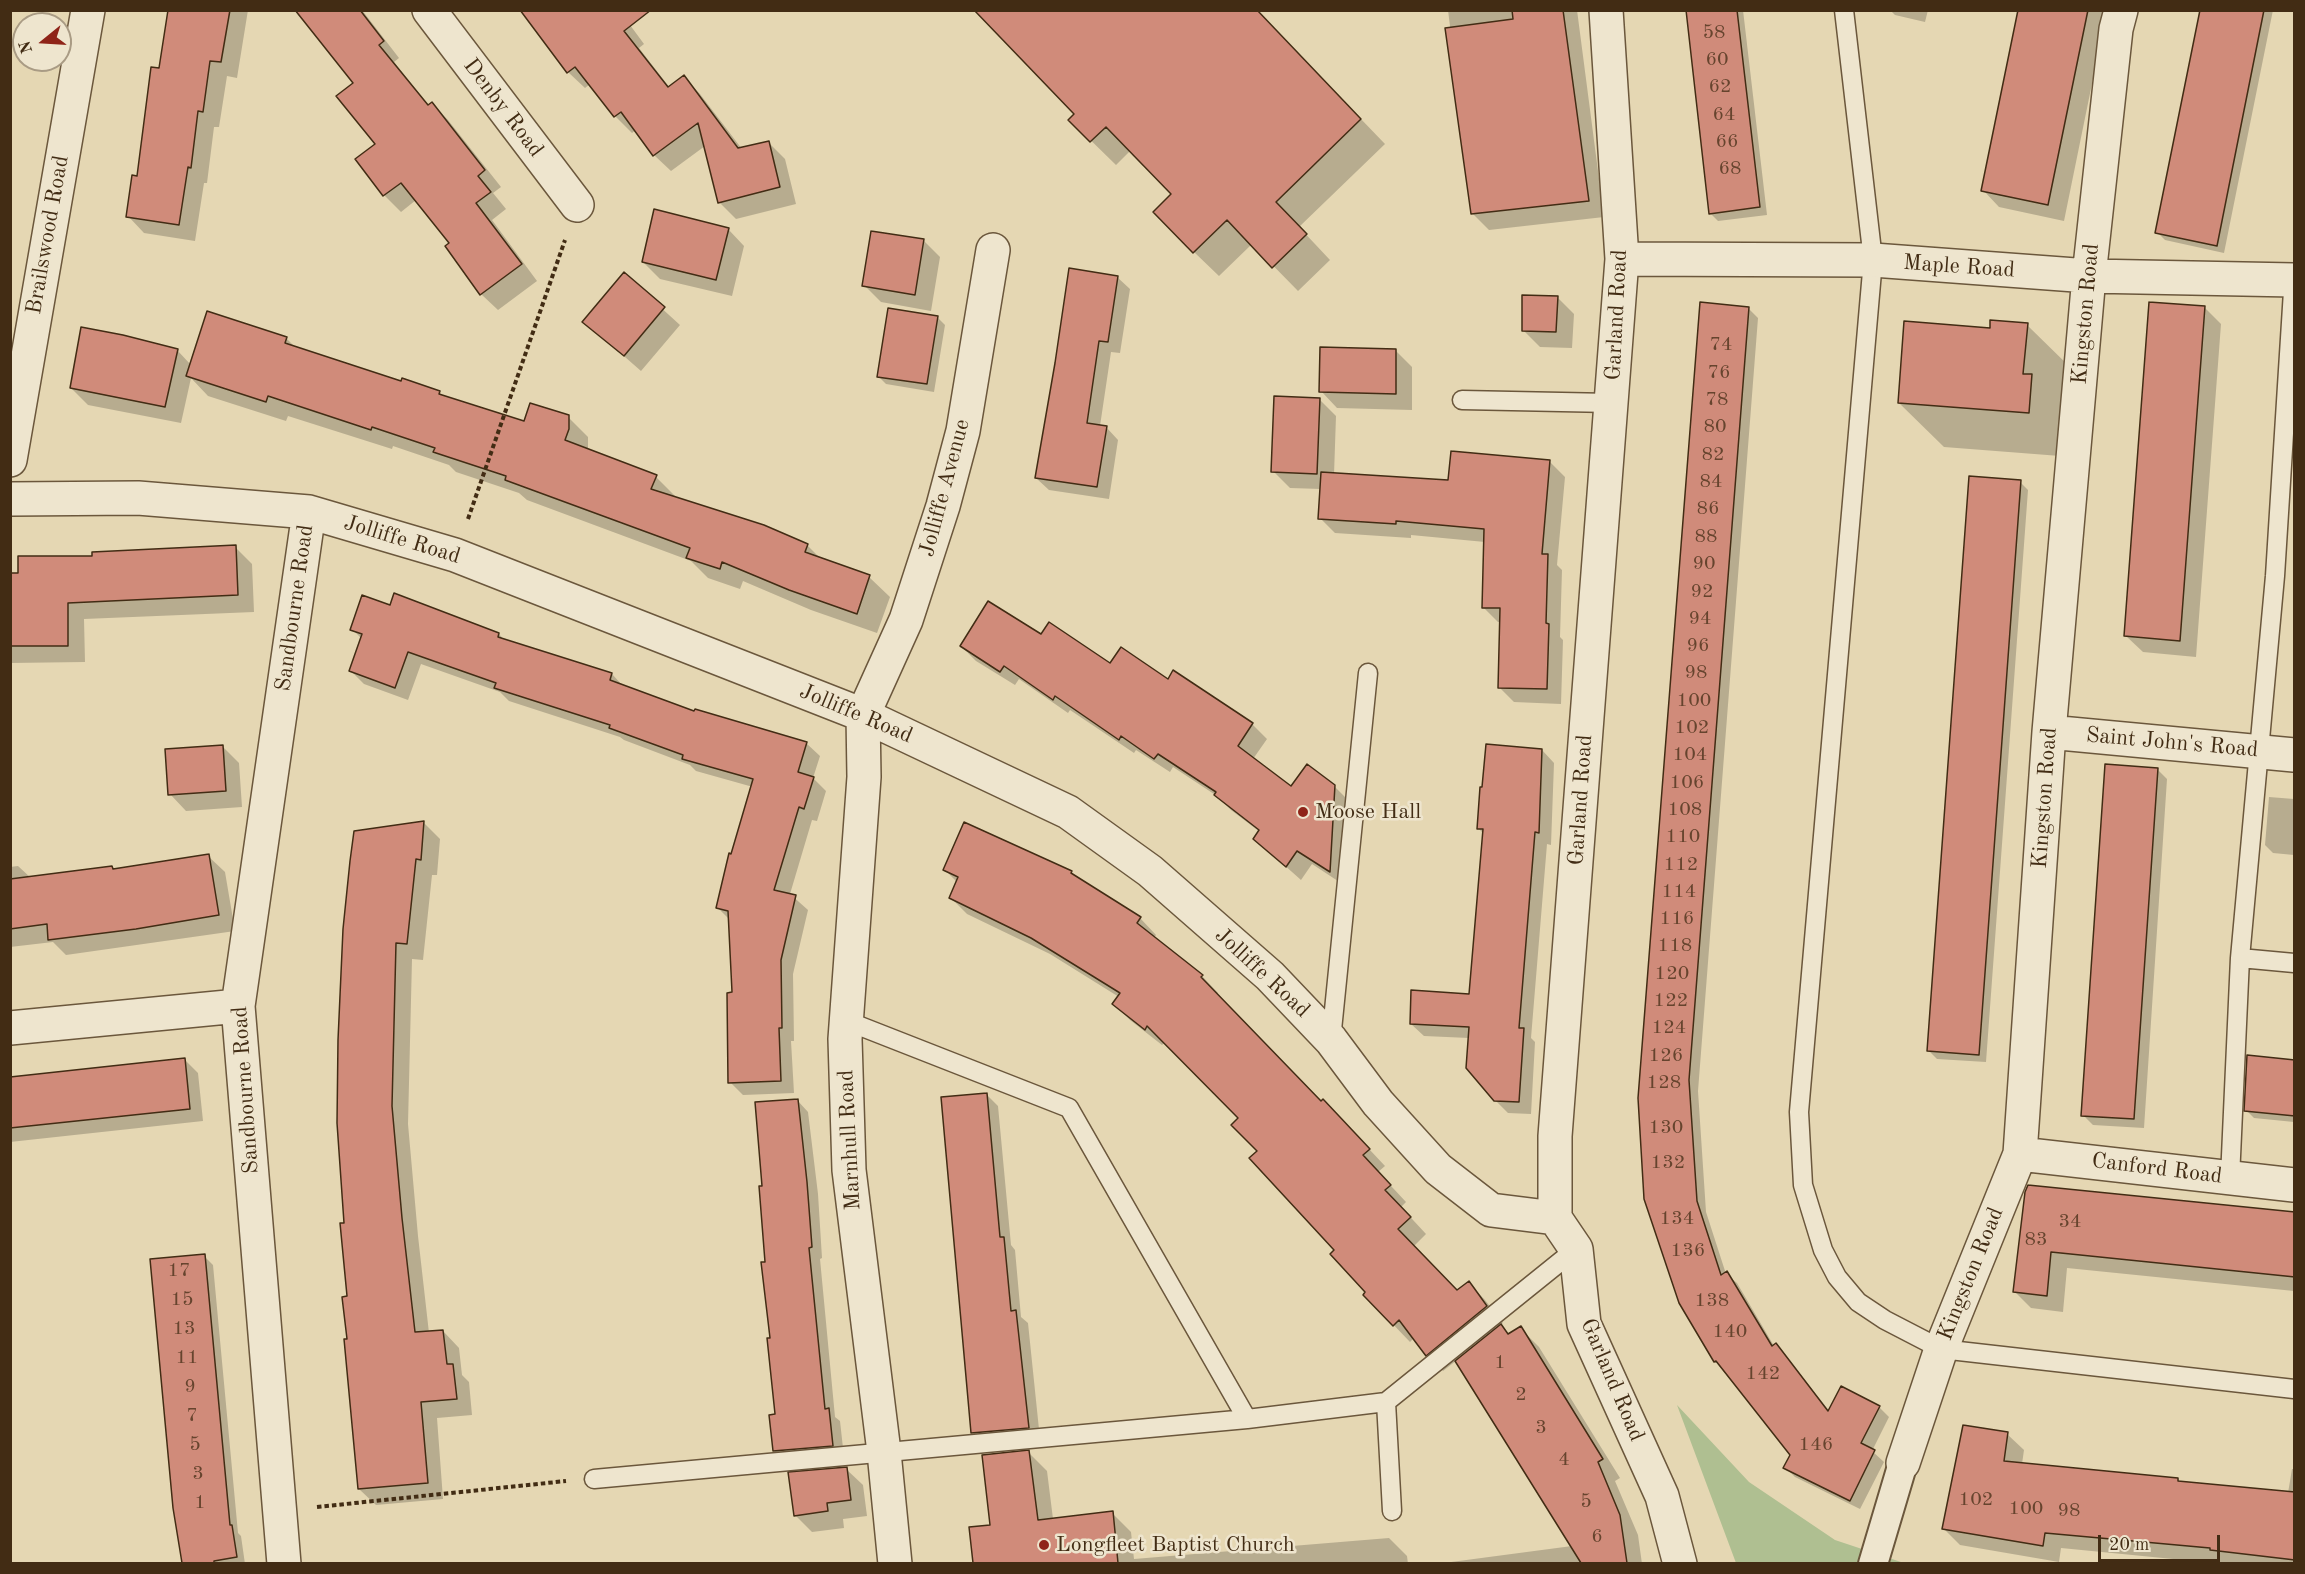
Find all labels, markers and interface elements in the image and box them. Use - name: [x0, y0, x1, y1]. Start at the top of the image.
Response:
- north arrow: [12, 12, 72, 72]
- house number: 58: [1702, 21, 1726, 45]
- text: N: [17, 39, 36, 55]
- house number: 60: [1705, 48, 1729, 72]
- street label: Denby Road: [457, 53, 549, 163]
- house number: 62: [1708, 75, 1732, 99]
- house number: 64: [1712, 103, 1736, 127]
- house number: 66: [1715, 130, 1739, 154]
- street label: Brailswood Road: [21, 153, 75, 317]
- house number: 68: [1718, 157, 1742, 181]
- street label: Kingston Road: [2067, 242, 2105, 386]
- street label: Garland Road: [1600, 249, 1634, 381]
- street label: Maple Road: [1902, 250, 2016, 284]
- house number: 74: [1709, 333, 1733, 357]
- house number: 76: [1707, 361, 1731, 385]
- house number: 78: [1705, 388, 1729, 412]
- house number: 80: [1703, 415, 1727, 439]
- street label: Jolliffe Avenue: [914, 416, 976, 560]
- house number: 82: [1701, 443, 1725, 467]
- house number: 84: [1699, 470, 1723, 494]
- house number: 86: [1696, 497, 1720, 521]
- street label: Jolliffe Road: [341, 510, 463, 570]
- street label: Sandbourne Road: [270, 523, 320, 693]
- house number: 88: [1694, 525, 1718, 549]
- house number: 90: [1692, 552, 1716, 576]
- house number: 92: [1690, 580, 1714, 604]
- house number: 94: [1688, 607, 1712, 631]
- house number: 96: [1686, 634, 1710, 658]
- house number: 98: [1684, 661, 1708, 685]
- street label: Jolliffe Road: [795, 678, 917, 750]
- house number: 100: [1677, 689, 1711, 713]
- house number: 102: [1675, 716, 1709, 740]
- street label: Saint John's Road: [2085, 722, 2259, 764]
- street label: Kingston Road: [2027, 726, 2063, 870]
- street label: Garland Road: [1563, 734, 1599, 866]
- house number: 104: [1673, 743, 1707, 767]
- house number: 106: [1670, 771, 1704, 795]
- house number: 108: [1668, 798, 1702, 822]
- place label: Moose Hall: [1315, 799, 1421, 825]
- marker: Moose Hall: [1296, 805, 1310, 819]
- house number: 110: [1666, 825, 1700, 849]
- house number: 112: [1664, 853, 1698, 877]
- house number: 114: [1662, 880, 1696, 904]
- house number: 116: [1660, 907, 1694, 931]
- street label: Jolliffe Road: [1209, 922, 1315, 1024]
- house number: 118: [1658, 934, 1692, 958]
- house number: 120: [1655, 962, 1689, 986]
- house number: 122: [1654, 989, 1688, 1013]
- street label: Sandbourne Road: [227, 1005, 265, 1175]
- house number: 124: [1652, 1016, 1686, 1040]
- house number: 126: [1649, 1044, 1683, 1068]
- street label: Marnhull Road: [833, 1069, 867, 1211]
- house number: 128: [1647, 1071, 1681, 1095]
- house number: 130: [1649, 1116, 1683, 1140]
- street label: Canford Road: [2090, 1148, 2224, 1190]
- house number: 132: [1651, 1151, 1685, 1175]
- street label: Kingston Road: [1932, 1203, 2010, 1345]
- house number: 134: [1660, 1207, 1694, 1231]
- house number: 34: [2058, 1210, 2082, 1234]
- house number: 83: [2024, 1228, 2048, 1252]
- house number: 136: [1671, 1239, 1705, 1263]
- house number: 17: [167, 1259, 191, 1283]
- house number: 15: [170, 1288, 194, 1312]
- house number: 138: [1695, 1289, 1729, 1313]
- street label: Garland Road: [1574, 1315, 1650, 1445]
- house number: 13: [172, 1317, 196, 1341]
- house number: 140: [1713, 1320, 1747, 1344]
- house number: 11: [175, 1346, 199, 1370]
- house number: 1: [1494, 1351, 1506, 1375]
- house number: 142: [1746, 1362, 1780, 1386]
- house number: 9: [184, 1375, 196, 1399]
- house number: 2: [1515, 1383, 1527, 1407]
- house number: 7: [186, 1404, 198, 1428]
- house number: 3: [1535, 1416, 1547, 1440]
- house number: 5: [189, 1433, 201, 1457]
- house number: 146: [1799, 1433, 1833, 1457]
- house number: 4: [1558, 1448, 1570, 1472]
- house number: 3: [192, 1462, 204, 1486]
- house number: 102: [1959, 1488, 1993, 1512]
- house number: 5: [1580, 1490, 1592, 1514]
- house number: 1: [194, 1491, 206, 1515]
- house number: 100: [2009, 1497, 2043, 1521]
- house number: 98: [2057, 1499, 2081, 1523]
- scale bar: [2101, 1523, 2222, 1561]
- house number: 6: [1591, 1525, 1603, 1549]
- place label: Longfleet Baptist Church: [1056, 1532, 1295, 1558]
- text: 20 m: [2109, 1536, 2149, 1554]
- marker: Longfleet Baptist Church: [1037, 1538, 1051, 1552]

